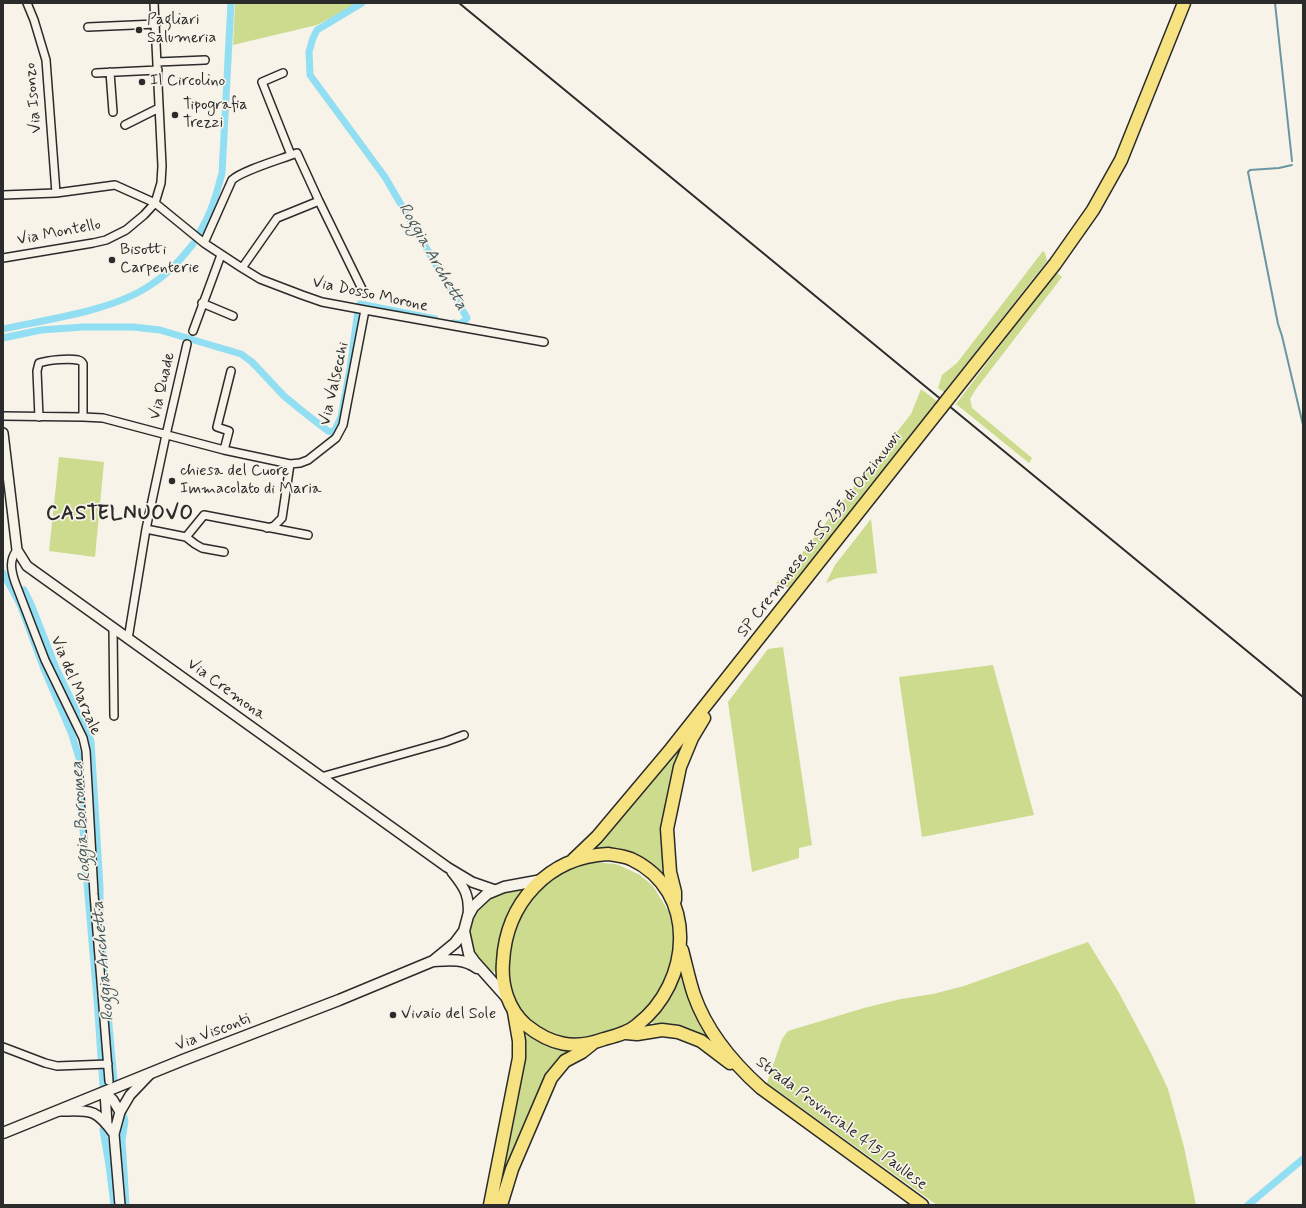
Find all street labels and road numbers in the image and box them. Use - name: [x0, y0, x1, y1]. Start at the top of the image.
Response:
- street label: Via Isonzo: [21, 62, 47, 134]
- street label: Via Montello: [16, 215, 102, 251]
- street label: Via Dosso Morone: [310, 273, 430, 317]
- street label: Via Valsecchi: [316, 340, 354, 428]
- street label: Via Quade: [146, 350, 180, 422]
- street label: SP Cremonese ex SS 235 di Orzinuovi: [734, 428, 906, 642]
- street label: Via del Marzale: [45, 634, 105, 738]
- street label: Via Cremona: [183, 655, 269, 725]
- street label: Via Visconti: [173, 1010, 253, 1056]
- street label: Strada Provinciale 415 Paullese: [751, 1053, 931, 1195]

